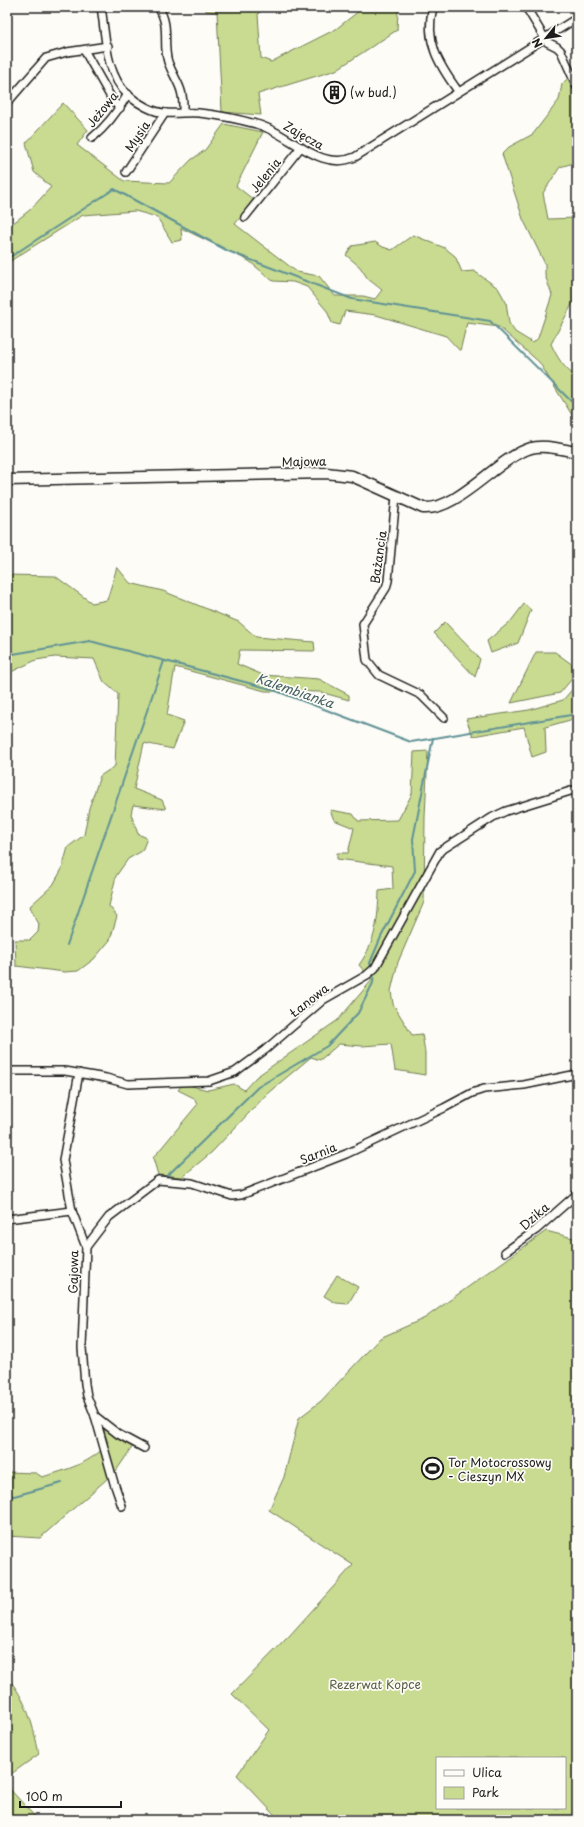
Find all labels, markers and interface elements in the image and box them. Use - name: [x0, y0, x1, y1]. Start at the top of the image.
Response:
- north arrow: [526, 18, 566, 58]
- text: N: [527, 35, 546, 51]
- building icon: (w bud.): [321, 79, 347, 105]
- place label: (w bud.): [350, 83, 397, 101]
- street label: Jeżowa: [82, 87, 122, 131]
- street label: Mysia: [120, 116, 154, 155]
- street label: Zajęcza: [281, 116, 328, 154]
- street label: Jelenia: [245, 153, 285, 196]
- street label: Majowa: [281, 452, 327, 470]
- street label: Bażancia: [365, 529, 391, 585]
- water label: Kalembianka: [254, 668, 337, 712]
- street label: Łanowa: [285, 979, 333, 1022]
- street label: Sarnia: [297, 1137, 340, 1168]
- street label: Dzika: [515, 1198, 553, 1234]
- street label: Gajowa: [64, 1250, 82, 1294]
- place label: Tor Motocrossowy - Cieszyn MX: [448, 1453, 552, 1485]
- sports icon: Tor Motocrossowy - Cieszyn MX: [420, 1456, 446, 1482]
- park label: Rezerwat Kopce: [329, 1675, 421, 1693]
- legend: [436, 1757, 566, 1809]
- text: Ulica: [472, 1763, 502, 1781]
- scale bar: [20, 1783, 121, 1809]
- text: Park: [472, 1783, 499, 1801]
- text: 100 m: [26, 1787, 63, 1805]

